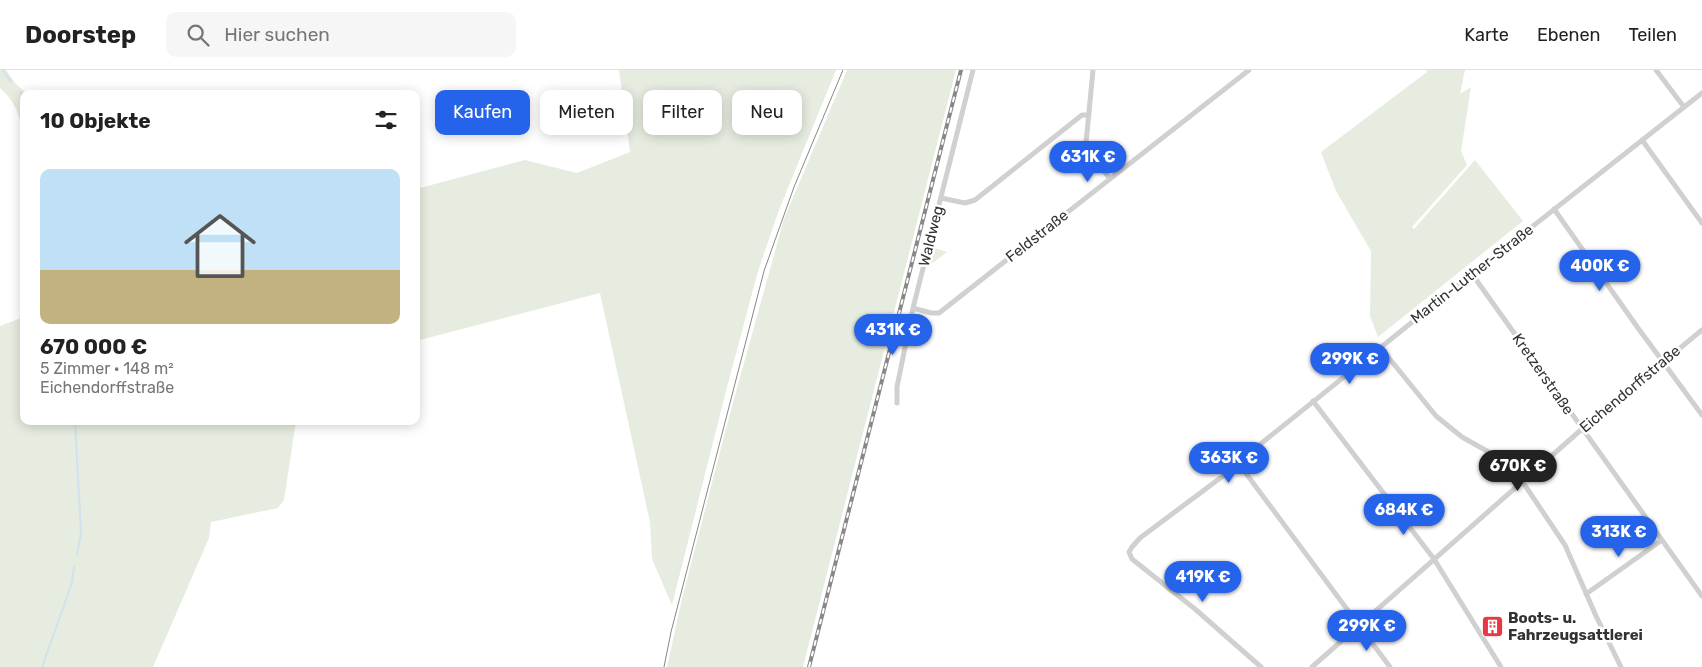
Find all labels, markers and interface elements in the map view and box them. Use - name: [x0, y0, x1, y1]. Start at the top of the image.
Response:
- search box: [166, 12, 516, 57]
- text: Doorstep: [25, 21, 136, 49]
- icon: search: [184, 21, 212, 49]
- text: Hier suchen: [224, 23, 330, 46]
- text: Karte: [1464, 24, 1509, 46]
- text: Ebenen: [1537, 24, 1601, 46]
- text: Teilen: [1629, 24, 1677, 46]
- chip: Kaufen: [435, 90, 530, 135]
- chip: Mieten: [540, 90, 633, 135]
- chip: Filter: [643, 90, 722, 135]
- chip: Neu: [732, 90, 802, 135]
- icon: filters: [372, 106, 400, 134]
- text: 10 Objekte: [40, 108, 151, 133]
- pin: 631K €: [1047, 140, 1129, 183]
- text: 631K €: [1060, 147, 1116, 166]
- icon: home: [175, 201, 265, 291]
- street label: Waldweg: [915, 204, 947, 268]
- street label: Feldstraße: [1002, 206, 1072, 266]
- street label: Martin-Luther-Straße: [1407, 221, 1537, 327]
- pin: 400K €: [1559, 250, 1641, 292]
- text: 400K €: [1570, 256, 1630, 275]
- pin: 431K €: [852, 314, 934, 356]
- text: 431K €: [865, 320, 921, 339]
- street label: Kretzerstraße: [1508, 330, 1578, 418]
- text: 670 000 €: [40, 334, 148, 359]
- pin: 299K €: [1309, 342, 1391, 385]
- street label: Eichendorffstraße: [1576, 342, 1684, 436]
- text: 299K €: [1321, 349, 1379, 368]
- text: 5 Zimmer · 148 m²: [40, 359, 174, 378]
- text: Eichendorffstraße: [40, 378, 174, 397]
- pin: 363K €: [1188, 442, 1270, 484]
- text: 363K €: [1200, 448, 1258, 467]
- pin: 670K €: [1477, 450, 1559, 492]
- text: 670K €: [1490, 456, 1546, 475]
- pin: 684K €: [1363, 494, 1445, 536]
- text: 684K €: [1375, 500, 1433, 519]
- pin: 313K €: [1578, 516, 1660, 558]
- text: 313K €: [1591, 522, 1647, 541]
- pin: 419K €: [1162, 560, 1244, 603]
- text: 419K €: [1175, 567, 1231, 586]
- place label: Boots- u. Fahrzeugsattlerei: [1508, 609, 1643, 644]
- pin: 299K €: [1326, 610, 1408, 652]
- building icon: Boots- u. Fahrzeugsattlerei: [1480, 615, 1504, 639]
- text: 299K €: [1338, 616, 1396, 635]

